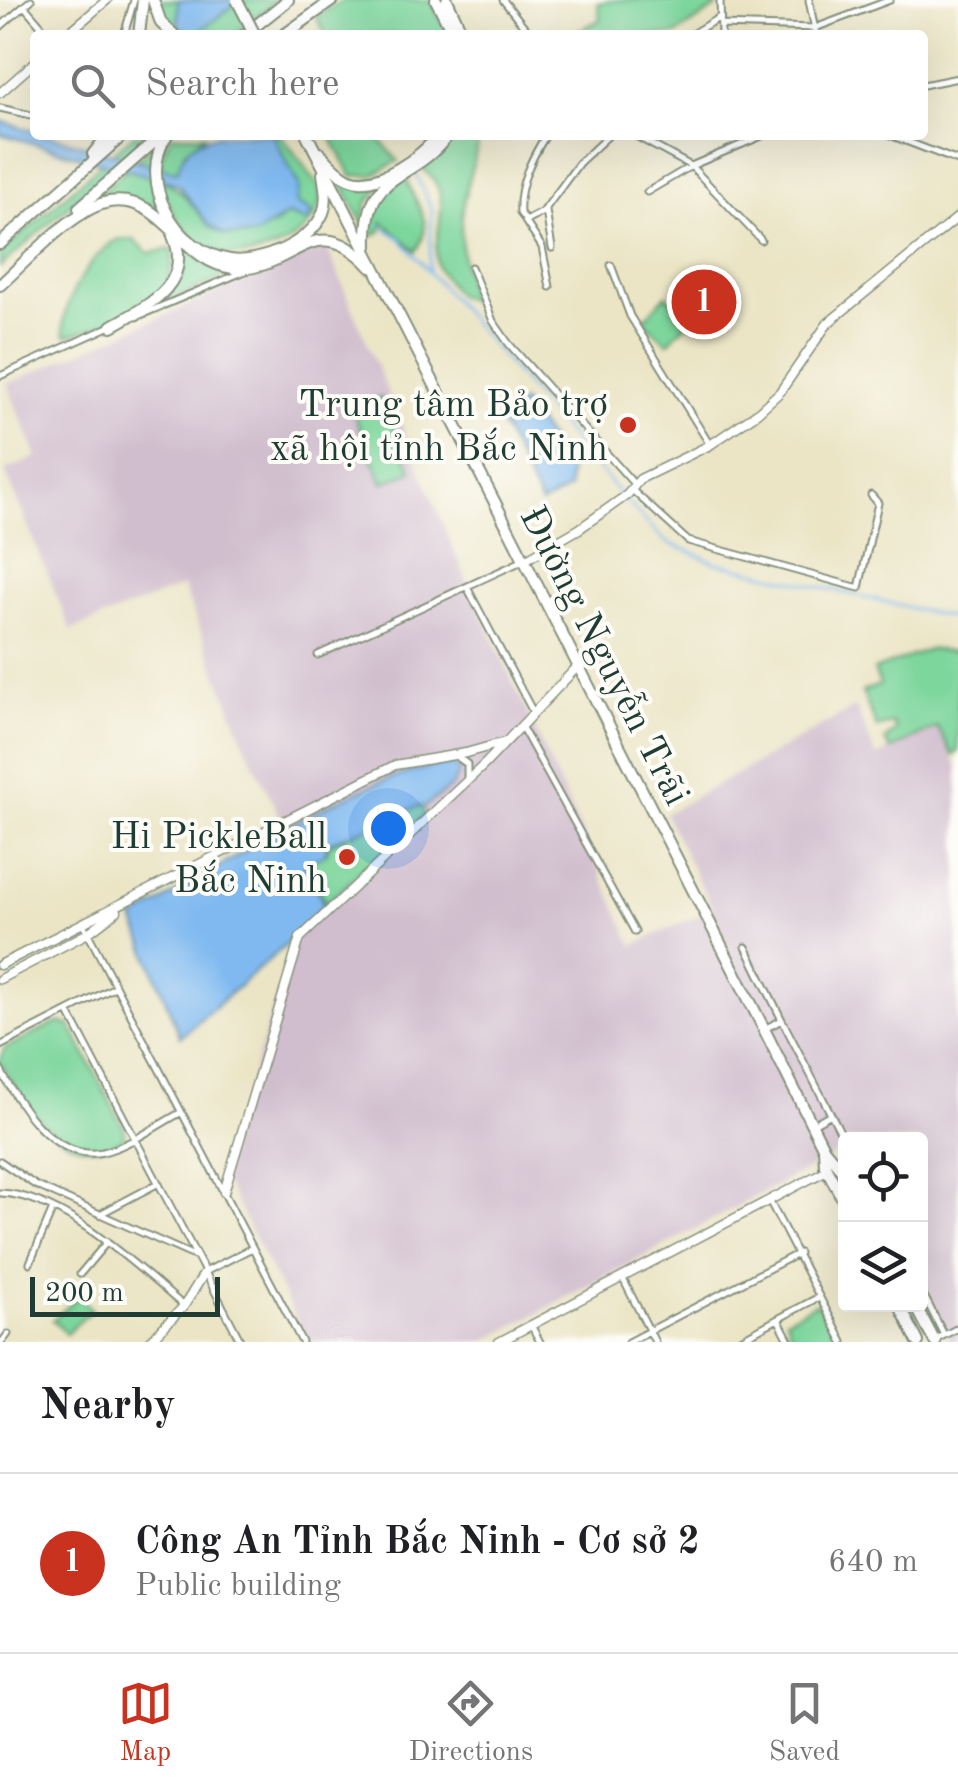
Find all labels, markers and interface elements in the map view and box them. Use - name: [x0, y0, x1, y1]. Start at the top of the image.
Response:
- search box: [30, 30, 928, 140]
- icon: search: [65, 58, 120, 113]
- text: Search here: [145, 66, 340, 104]
- pin: 1: [672, 264, 736, 340]
- place label: Trung tâm Bảo trợ xã hội tỉnh Bắc Ninh: [270, 387, 608, 469]
- marker: Trung tâm Bảo trợ xã hội tỉnh Bắc Ninh: [617, 414, 639, 436]
- street label: Đường Nguyễn Trãi: [511, 499, 698, 812]
- your location: [363, 803, 414, 854]
- place label: Hi PickleBall Bắc Ninh: [110, 819, 327, 901]
- marker: Hi PickleBall Bắc Ninh: [336, 846, 358, 868]
- map controls: [838, 1132, 928, 1312]
- button: locate: [838, 1132, 928, 1222]
- button: layers: [838, 1222, 928, 1312]
- scale bar: [30, 1272, 220, 1316]
- text: 200 m: [45, 1280, 124, 1308]
- text: Nearby: [40, 1386, 176, 1428]
- text: Công An Tỉnh Bắc Ninh - Cơ sở 2: [135, 1524, 700, 1562]
- text: 1: [63, 1547, 82, 1579]
- text: 640 m: [828, 1547, 918, 1579]
- text: Public building: [135, 1571, 341, 1603]
- tab: Map: [118, 1676, 173, 1771]
- tab: Directions: [409, 1676, 533, 1771]
- tab: Saved: [769, 1676, 840, 1771]

